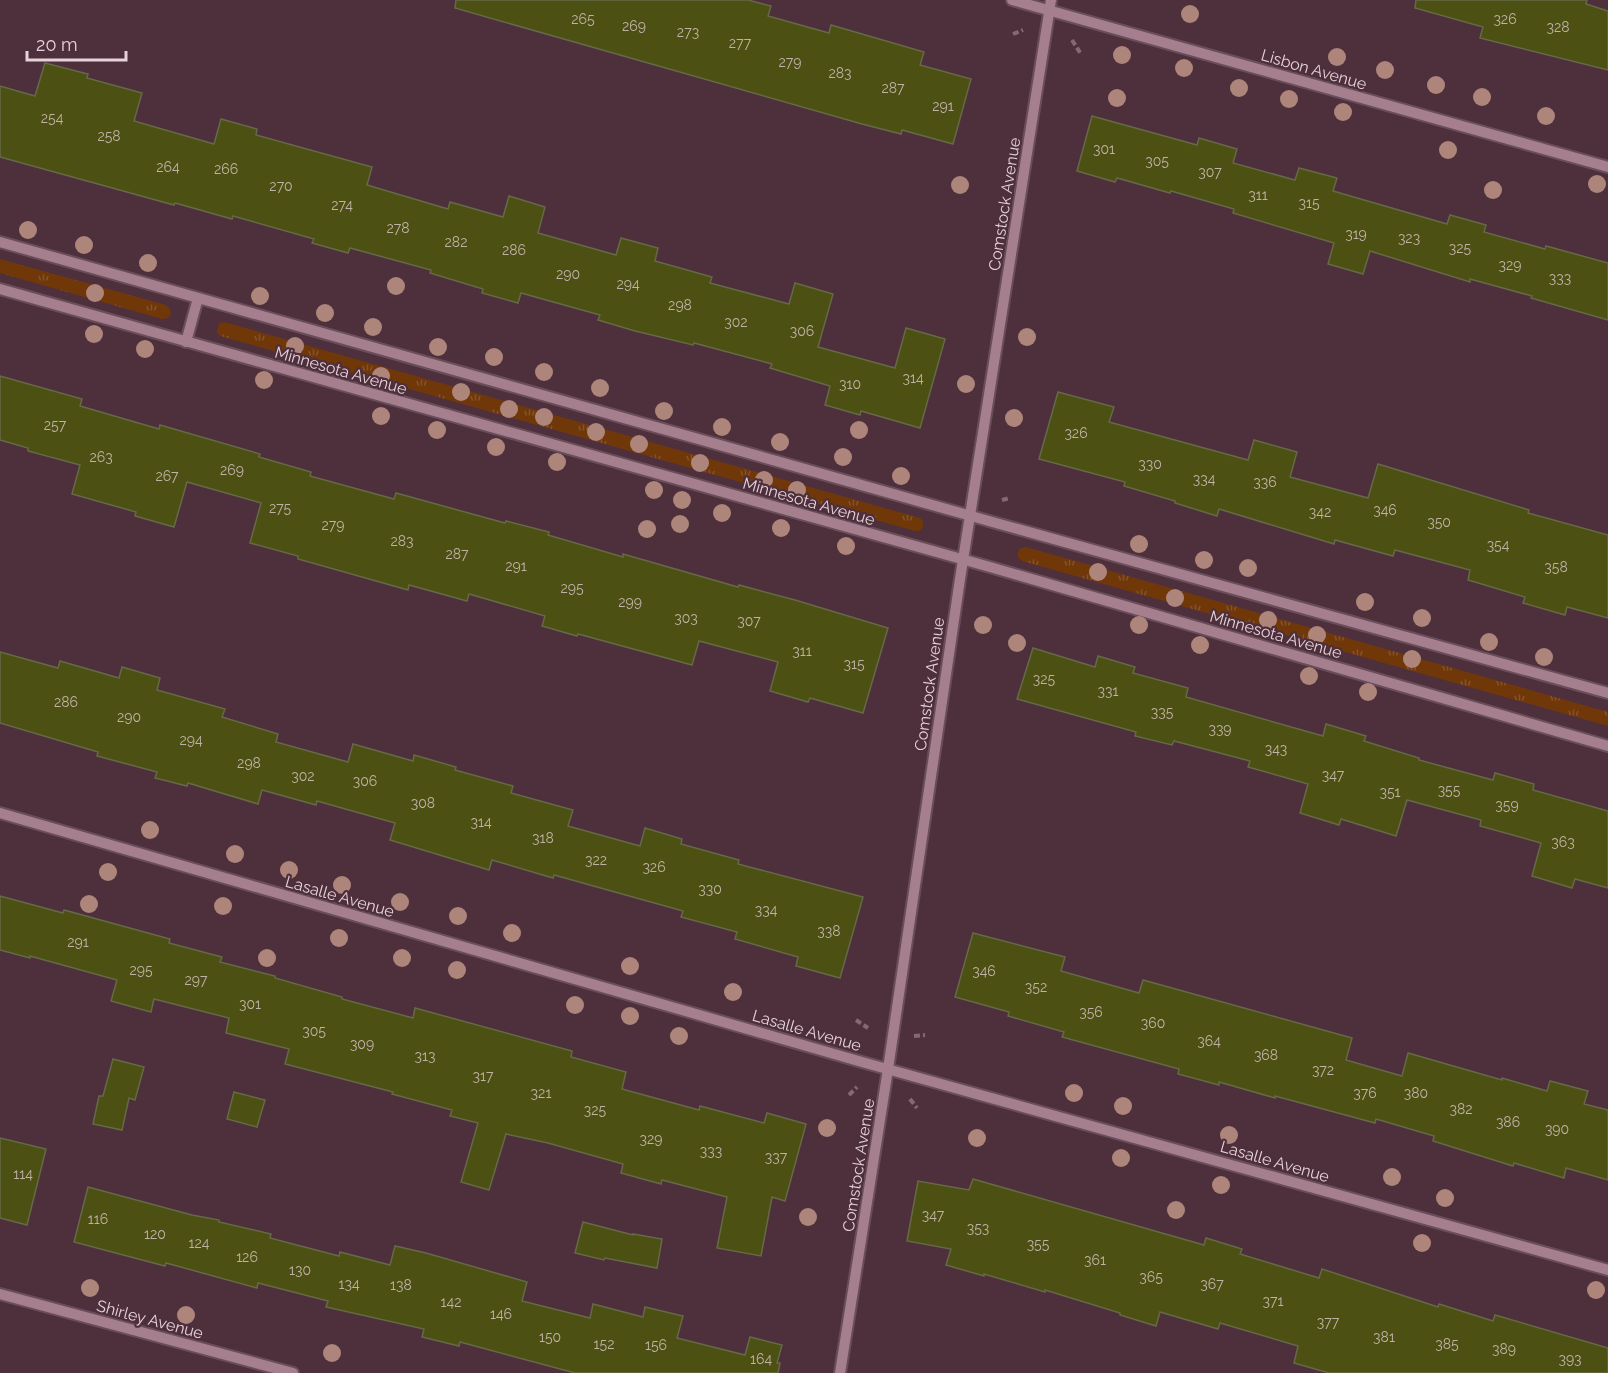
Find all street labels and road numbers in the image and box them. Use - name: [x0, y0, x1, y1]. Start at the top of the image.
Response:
- street label: Lisbon Avenue: [1259, 45, 1369, 94]
- street label: Comstock Avenue: [985, 136, 1024, 272]
- street label: Minnesota Avenue: [273, 343, 409, 398]
- street label: Minnesota Avenue: [741, 474, 877, 529]
- street label: Minnesota Avenue: [1208, 607, 1344, 662]
- street label: Comstock Avenue: [911, 616, 948, 752]
- street label: Lasalle Avenue: [283, 872, 396, 921]
- street label: Lasalle Avenue: [750, 1006, 863, 1055]
- street label: Comstock Avenue: [839, 1097, 878, 1233]
- street label: Lasalle Avenue: [1218, 1137, 1331, 1186]
- street label: Shirley Avenue: [94, 1296, 205, 1343]

